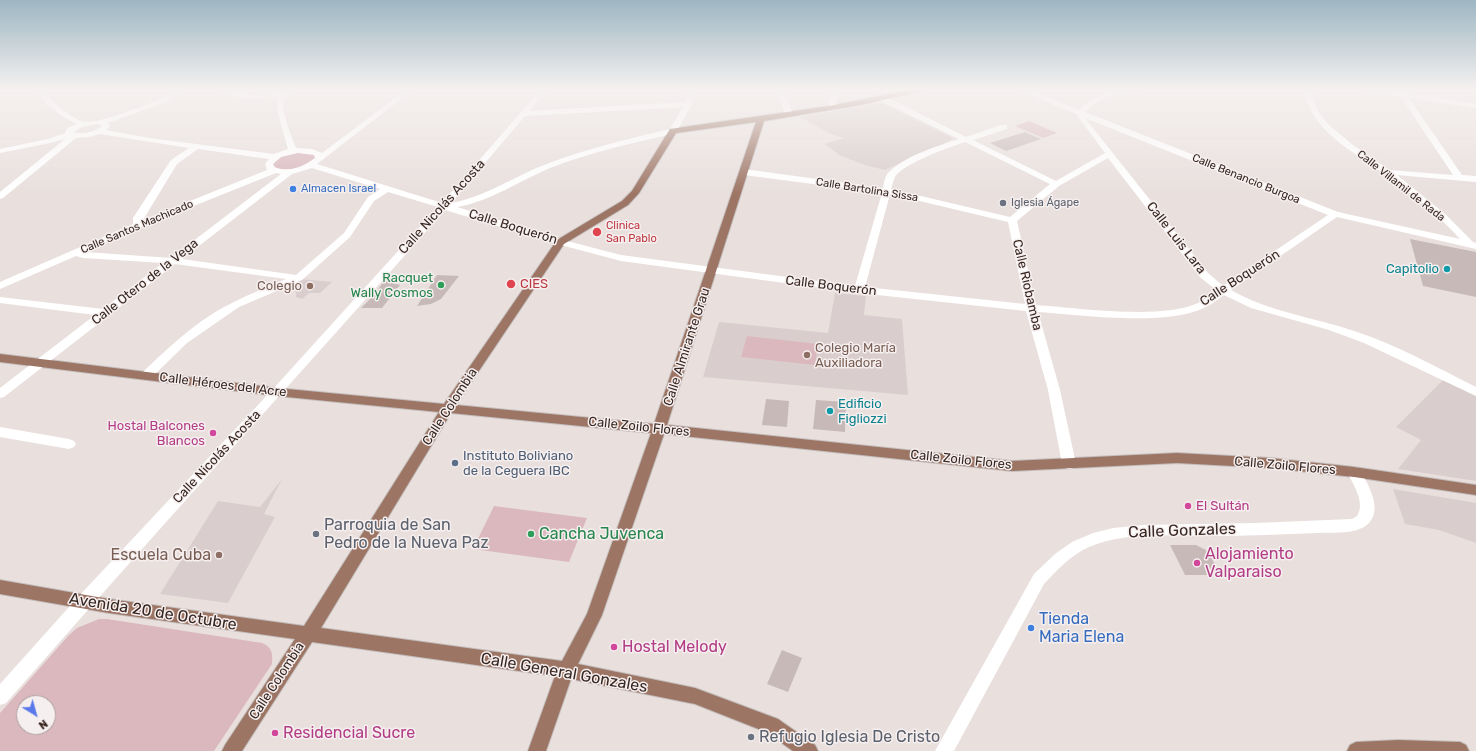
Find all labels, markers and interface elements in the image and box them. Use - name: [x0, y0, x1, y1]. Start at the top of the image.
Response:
- street label: Calle Villamil de Rada: [1354, 148, 1448, 224]
- street label: Calle Benancio Burgoa: [1190, 151, 1302, 207]
- street label: Calle Nicolás Acosta: [395, 157, 489, 257]
- street label: Calle Bartolina Sissa: [815, 175, 919, 205]
- place label: Almacen Israel: [301, 182, 376, 196]
- marker: Almacen Israel: [288, 184, 298, 194]
- place label: Iglesia Ágape: [1011, 196, 1079, 210]
- street label: Calle Santos Machicado: [79, 197, 195, 257]
- marker: Iglesia Ágape: [998, 198, 1008, 208]
- street label: Calle Luis Lara: [1143, 199, 1209, 277]
- street label: Calle Boquerón: [467, 206, 559, 248]
- place label: Clinica San Pablo: [606, 219, 657, 245]
- marker: Clinica San Pablo: [591, 226, 603, 238]
- street label: Calle Otero de la Vega: [89, 236, 201, 328]
- street label: Calle Riobamba: [1009, 238, 1045, 332]
- street label: Calle Boquerón: [1197, 246, 1283, 310]
- place label: Capitolio: [1386, 261, 1439, 277]
- marker: Capitolio: [1442, 264, 1452, 274]
- place label: Racquet Wally Cosmos: [351, 270, 433, 301]
- street label: Calle Boquerón: [785, 273, 877, 299]
- place label: CIES: [520, 276, 548, 292]
- place label: Colegio: [257, 278, 302, 294]
- marker: CIES: [505, 278, 517, 290]
- marker: Racquet Wally Cosmos: [436, 280, 446, 290]
- marker: Colegio: [305, 281, 315, 291]
- street label: Calle Almirante Grau: [661, 286, 713, 408]
- place label: Colegio María Auxiliadora: [815, 340, 896, 371]
- marker: Colegio María Auxiliadora: [802, 350, 812, 360]
- street label: Calle Colombia: [419, 365, 481, 449]
- street label: Calle Héroes del Acre: [159, 369, 287, 401]
- place label: Edificio Figliozzi: [838, 396, 887, 427]
- marker: Edificio Figliozzi: [825, 406, 835, 416]
- street label: Calle Nicolás Acosta: [170, 407, 264, 507]
- street label: Calle Zoilo Flores: [588, 414, 690, 440]
- place label: Hostal Balcones Blancos: [108, 418, 205, 449]
- marker: Hostal Balcones Blancos: [208, 428, 218, 438]
- street label: Calle Zoilo Flores: [910, 447, 1012, 473]
- place label: Instituto Boliviano de la Ceguera IBC: [463, 448, 573, 479]
- street label: Calle Zoilo Flores: [1234, 454, 1336, 478]
- marker: Instituto Boliviano de la Ceguera IBC: [450, 458, 460, 468]
- place label: El Sultán: [1196, 498, 1249, 514]
- marker: El Sultán: [1183, 501, 1193, 511]
- place label: Parroquia de San Pedro de la Nueva Paz: [324, 515, 489, 553]
- street label: Calle Gonzales: [1128, 520, 1236, 542]
- place label: Cancha Juvenca: [539, 524, 664, 544]
- marker: Parroquia de San Pedro de la Nueva Paz: [311, 529, 321, 539]
- marker: Cancha Juvenca: [526, 529, 536, 539]
- place label: Alojamiento Valparaiso: [1205, 544, 1294, 582]
- place label: Escuela Cuba: [110, 545, 211, 565]
- marker: Escuela Cuba: [214, 550, 224, 560]
- marker: Alojamiento Valparaiso: [1192, 558, 1202, 568]
- street label: Avenida 20 de Octubre: [68, 589, 238, 635]
- place label: Tienda Maria Elena: [1039, 609, 1124, 647]
- marker: Tienda Maria Elena: [1026, 623, 1036, 633]
- place label: Hostal Melody: [622, 637, 727, 657]
- street label: Calle Colombia: [246, 639, 308, 723]
- marker: Hostal Melody: [609, 642, 619, 652]
- street label: Calle General Gonzales: [479, 649, 649, 697]
- north arrow: [16, 695, 56, 735]
- text: N: [36, 717, 50, 732]
- place label: Residencial Sucre: [283, 723, 415, 743]
- place label: Refugio Iglesia De Cristo: [759, 727, 940, 747]
- marker: Residencial Sucre: [270, 728, 280, 738]
- marker: Refugio Iglesia De Cristo: [746, 732, 756, 742]

